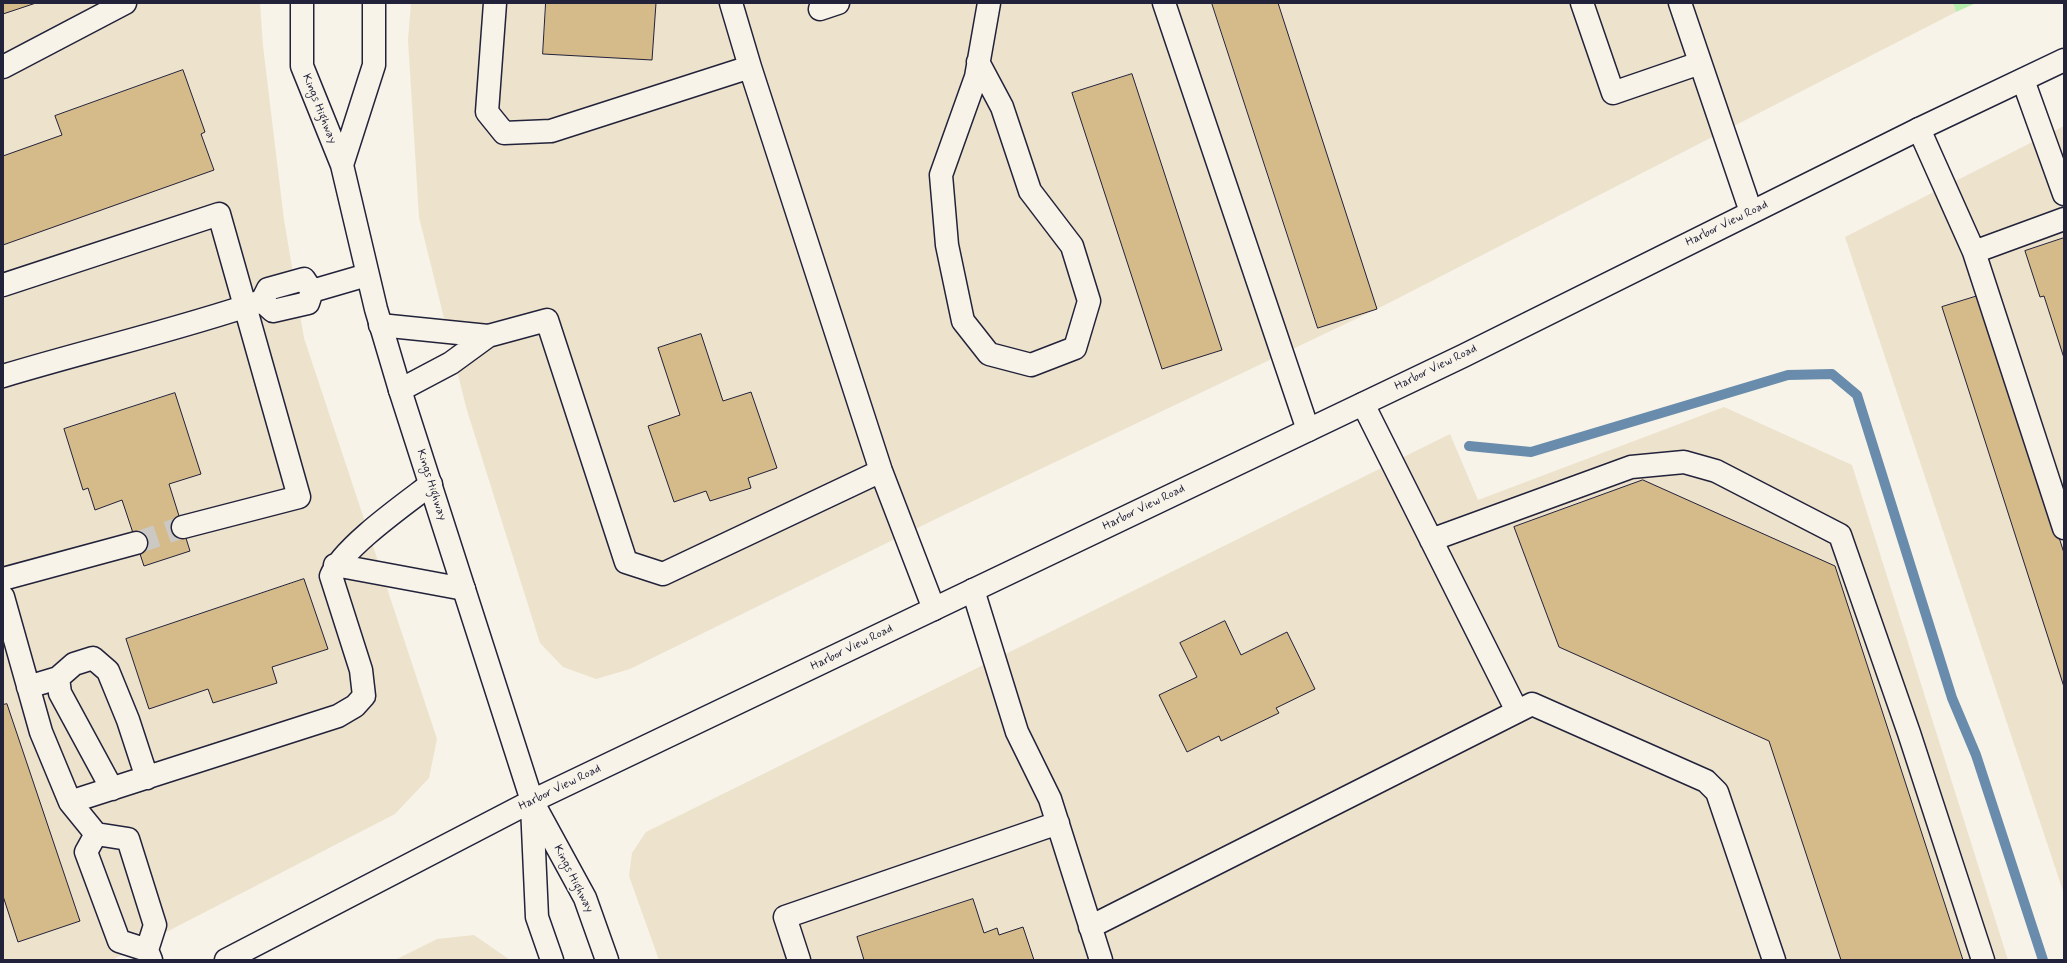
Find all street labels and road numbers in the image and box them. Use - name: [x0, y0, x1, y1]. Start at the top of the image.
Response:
- street label: Kings Highway: [298, 72, 340, 146]
- street label: Harbor View Road: [1684, 198, 1770, 250]
- street label: Harbor View Road: [1393, 342, 1479, 394]
- street label: Kings Highway: [413, 448, 449, 522]
- street label: Harbor View Road: [1101, 482, 1187, 534]
- street label: Harbor View Road: [809, 622, 895, 674]
- street label: Harbor View Road: [517, 762, 603, 814]
- street label: Kings Highway: [550, 843, 596, 915]

